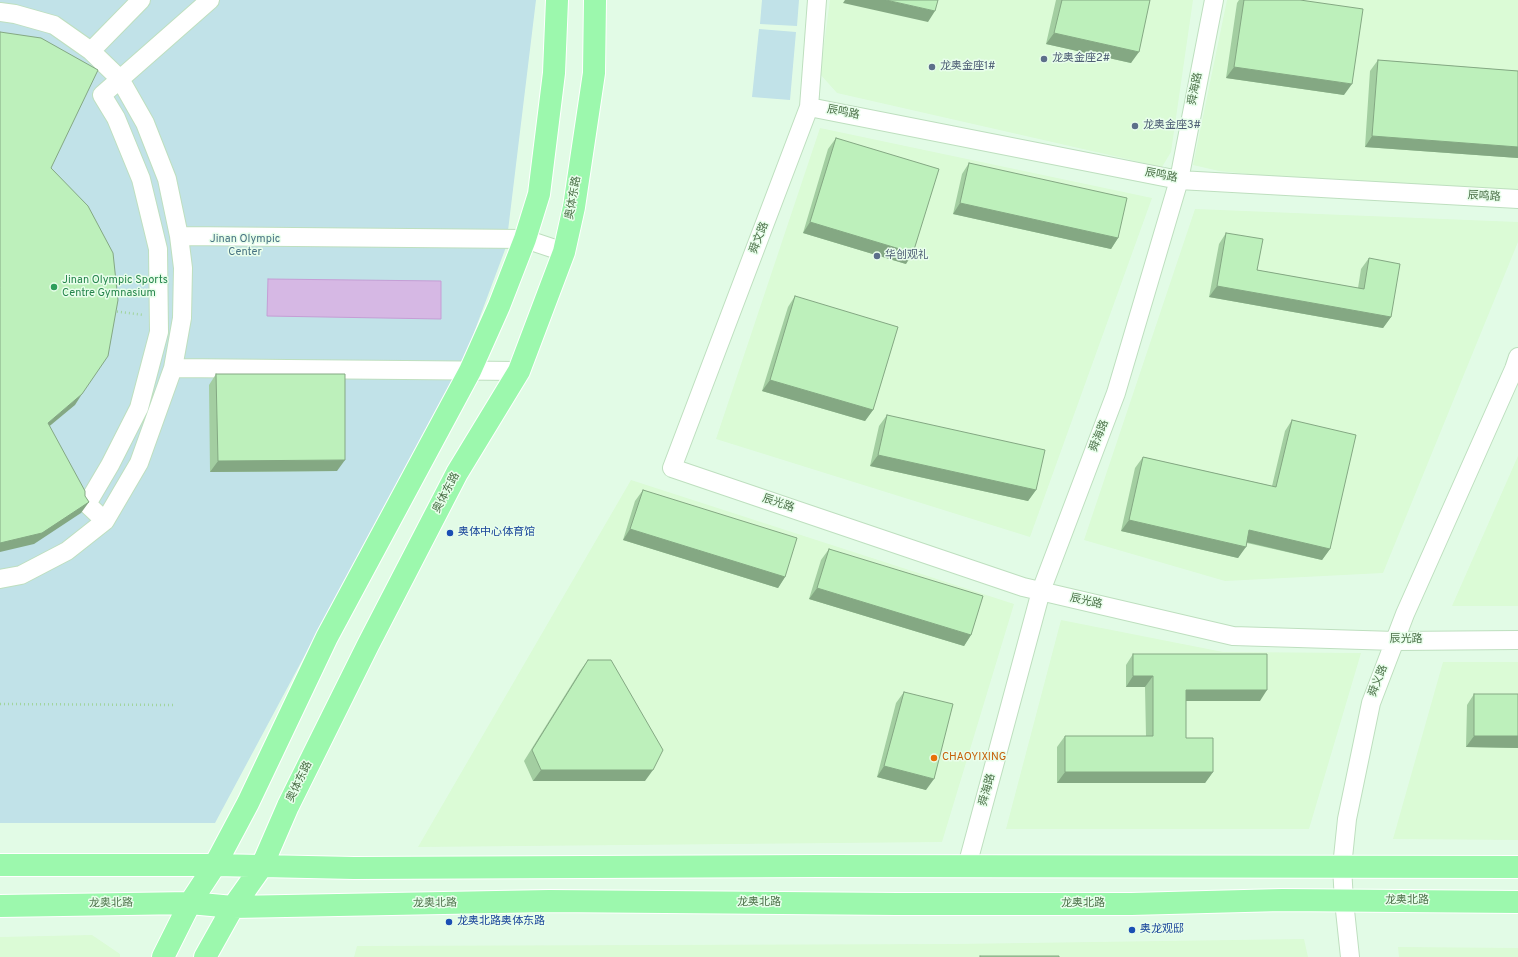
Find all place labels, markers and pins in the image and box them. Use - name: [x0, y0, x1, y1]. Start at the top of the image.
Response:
- place label: 龙奥金座2#: [1052, 52, 1110, 66]
- marker: 龙奥金座2#: [1039, 54, 1049, 64]
- place label: 龙奥金座1#: [940, 60, 996, 74]
- marker: 龙奥金座1#: [927, 62, 937, 72]
- place label: 龙奥金座3#: [1143, 119, 1201, 133]
- marker: 龙奥金座3#: [1130, 121, 1140, 131]
- place label: 华创观礼: [885, 249, 929, 263]
- marker: 华创观礼: [872, 251, 882, 261]
- place label: Jinan Olympic Sports Centre Gymnasium: [62, 274, 168, 300]
- marker: Jinan Olympic Sports Centre Gymnasium: [49, 282, 59, 292]
- place label: 奥体中心体育馆: [458, 526, 535, 540]
- marker: 奥体中心体育馆: [445, 528, 455, 538]
- place label: CHAOYIXING: [942, 751, 1006, 765]
- marker: CHAOYIXING: [929, 753, 939, 763]
- place label: 龙奥北路奥体东路: [457, 915, 545, 929]
- marker: 龙奥北路奥体东路: [444, 917, 454, 927]
- place label: 奥龙观邸: [1140, 923, 1184, 937]
- marker: 奥龙观邸: [1127, 925, 1137, 935]

